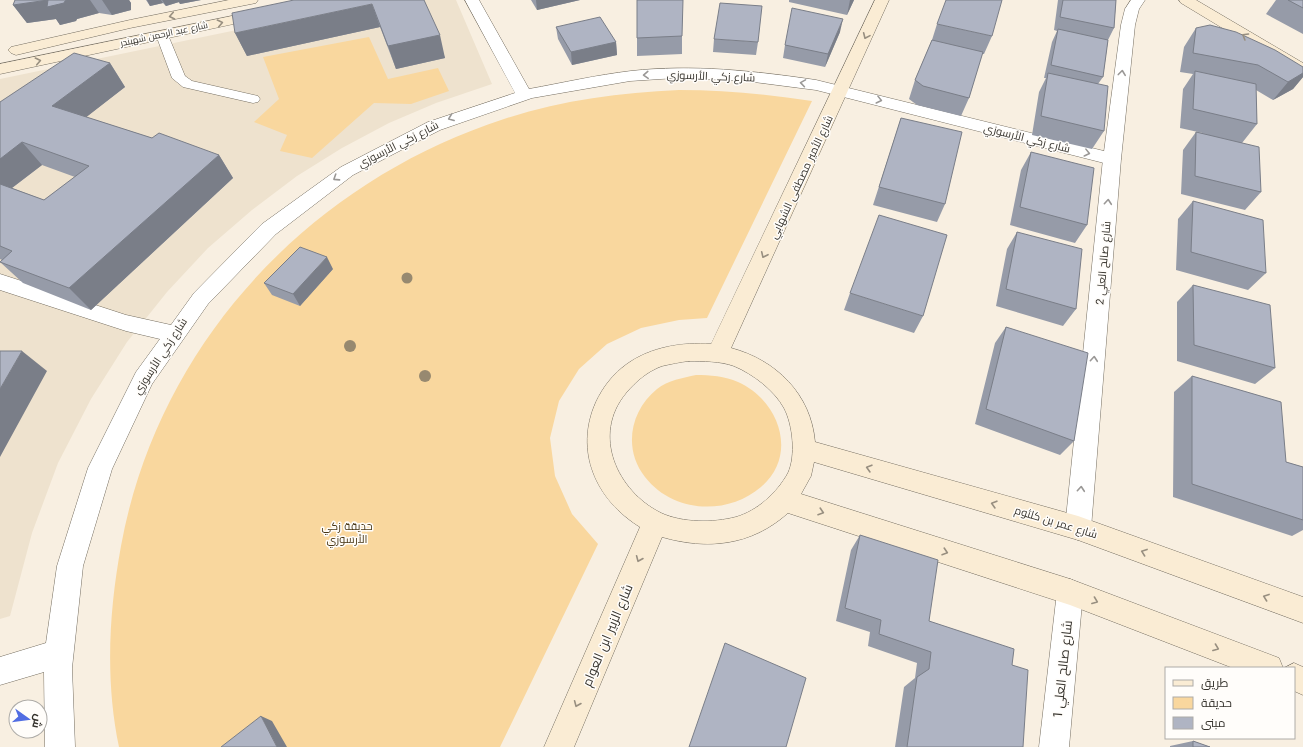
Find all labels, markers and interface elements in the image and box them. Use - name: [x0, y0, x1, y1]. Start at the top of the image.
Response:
- one-way arrow: [169, 11, 175, 19]
- street label: شارع عبد الرحمن شهبندر: [118, 18, 209, 49]
- one-way arrow: [217, 19, 223, 27]
- one-way arrow: [863, 31, 871, 39]
- one-way arrow: [1242, 33, 1249, 40]
- one-way arrow: [35, 57, 41, 65]
- street label: شارع زكي الأرسوزي: [666, 66, 756, 87]
- one-way arrow: [1118, 70, 1127, 76]
- one-way arrow: [643, 71, 649, 79]
- one-way arrow: [800, 79, 806, 88]
- one-way arrow: [875, 95, 882, 104]
- street label: شارع الأمير مصطفى الشهابي: [765, 112, 838, 242]
- one-way arrow: [448, 114, 455, 122]
- street label: شارع زكي الأرسوزي: [355, 117, 442, 172]
- street label: شارع زكي الأرسوزي: [982, 120, 1072, 157]
- one-way arrow: [1083, 148, 1090, 156]
- one-way arrow: [333, 173, 340, 181]
- one-way arrow: [1104, 199, 1113, 205]
- street label: شارع صالح العلي 2: [1091, 220, 1116, 306]
- one-way arrow: [761, 251, 769, 258]
- street label: شارع زكي الأرسوزي: [129, 315, 192, 398]
- one-way arrow: [1089, 356, 1098, 362]
- one-way arrow: [866, 464, 873, 473]
- one-way arrow: [1077, 486, 1086, 492]
- one-way arrow: [991, 500, 998, 509]
- street label: شارع عمر بن كلثوم: [1013, 502, 1099, 542]
- one-way arrow: [817, 507, 824, 516]
- park label: حديقة زكي الأرسوزي: [321, 518, 373, 548]
- one-way arrow: [941, 547, 948, 556]
- one-way arrow: [1141, 548, 1148, 557]
- one-way arrow: [636, 554, 644, 562]
- street label: شارع الزبير ابن العوام: [577, 581, 638, 689]
- one-way arrow: [1263, 593, 1270, 601]
- one-way arrow: [1091, 597, 1098, 605]
- street label: شارع صالح العلي 1: [1048, 619, 1078, 719]
- one-way arrow: [1213, 643, 1220, 651]
- legend: [1165, 667, 1295, 739]
- text: طريق: [1201, 674, 1229, 692]
- text: حديقة: [1201, 694, 1232, 712]
- north arrow: [8, 699, 48, 739]
- one-way arrow: [574, 699, 582, 707]
- text: ش: [28, 713, 47, 730]
- text: مبنى: [1201, 714, 1226, 732]

